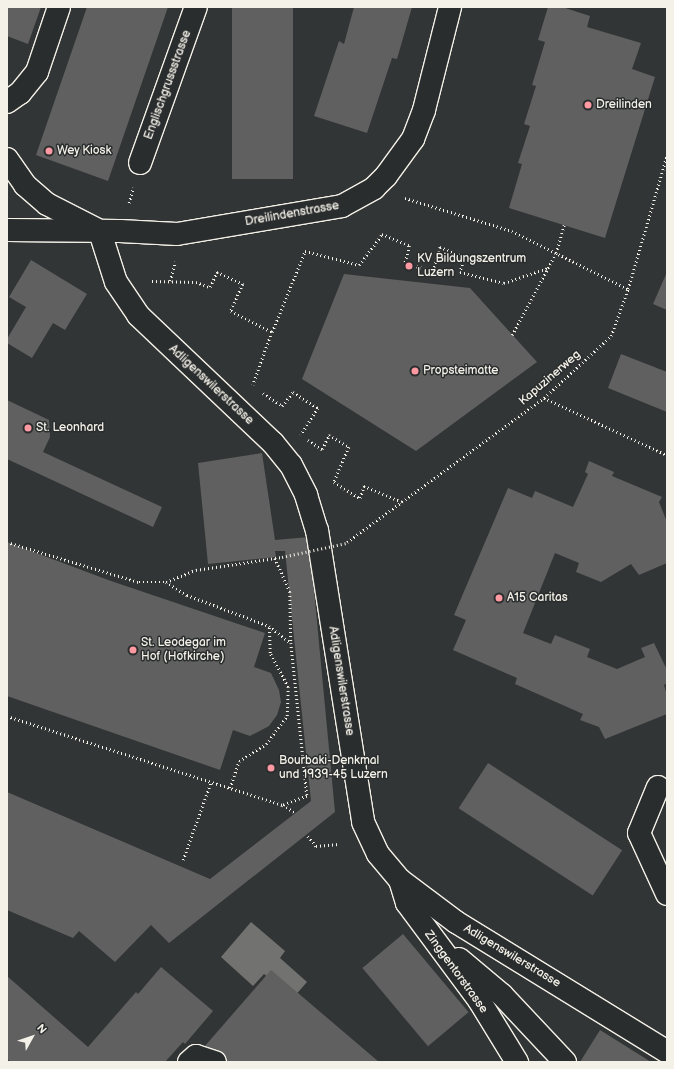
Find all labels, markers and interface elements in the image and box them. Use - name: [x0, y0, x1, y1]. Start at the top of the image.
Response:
- street label: Englischgrussstrasse: [142, 28, 194, 142]
- place label: Dreilinden: [596, 98, 652, 112]
- marker: Dreilinden: [583, 100, 593, 110]
- place label: Wey Kiosk: [57, 144, 112, 158]
- marker: Wey Kiosk: [44, 146, 54, 156]
- street label: Dreilindenstrasse: [244, 199, 340, 229]
- place label: KV Bildungszentrum Luzern: [417, 252, 526, 280]
- marker: KV Bildungszentrum Luzern: [404, 261, 414, 271]
- street label: Adligenswilerstrasse: [166, 342, 256, 428]
- street label: Kapuzinerweg: [516, 347, 584, 409]
- place label: Propsteimatte: [423, 364, 498, 378]
- marker: Propsteimatte: [410, 366, 420, 376]
- place label: St. Leonhard: [36, 421, 104, 435]
- marker: St. Leonhard: [23, 423, 33, 433]
- place label: A15 Caritas: [507, 591, 568, 605]
- marker: A15 Caritas: [494, 593, 504, 603]
- street label: Adligenswilerstrasse: [325, 625, 357, 737]
- place label: St. Leodegar im Hof (Hofkirche): [141, 636, 226, 664]
- marker: St. Leodegar im Hof (Hofkirche): [128, 645, 138, 655]
- place label: Bourbaki-Denkmal und 1939-45 Luzern: [279, 754, 388, 782]
- marker: Bourbaki-Denkmal und 1939-45 Luzern: [266, 763, 276, 773]
- street label: Adligenswilerstrasse: [461, 921, 563, 991]
- street label: Zinggentorstrasse: [421, 928, 491, 1016]
- north arrow: [12, 1017, 52, 1057]
- text: N: [34, 1022, 49, 1036]

